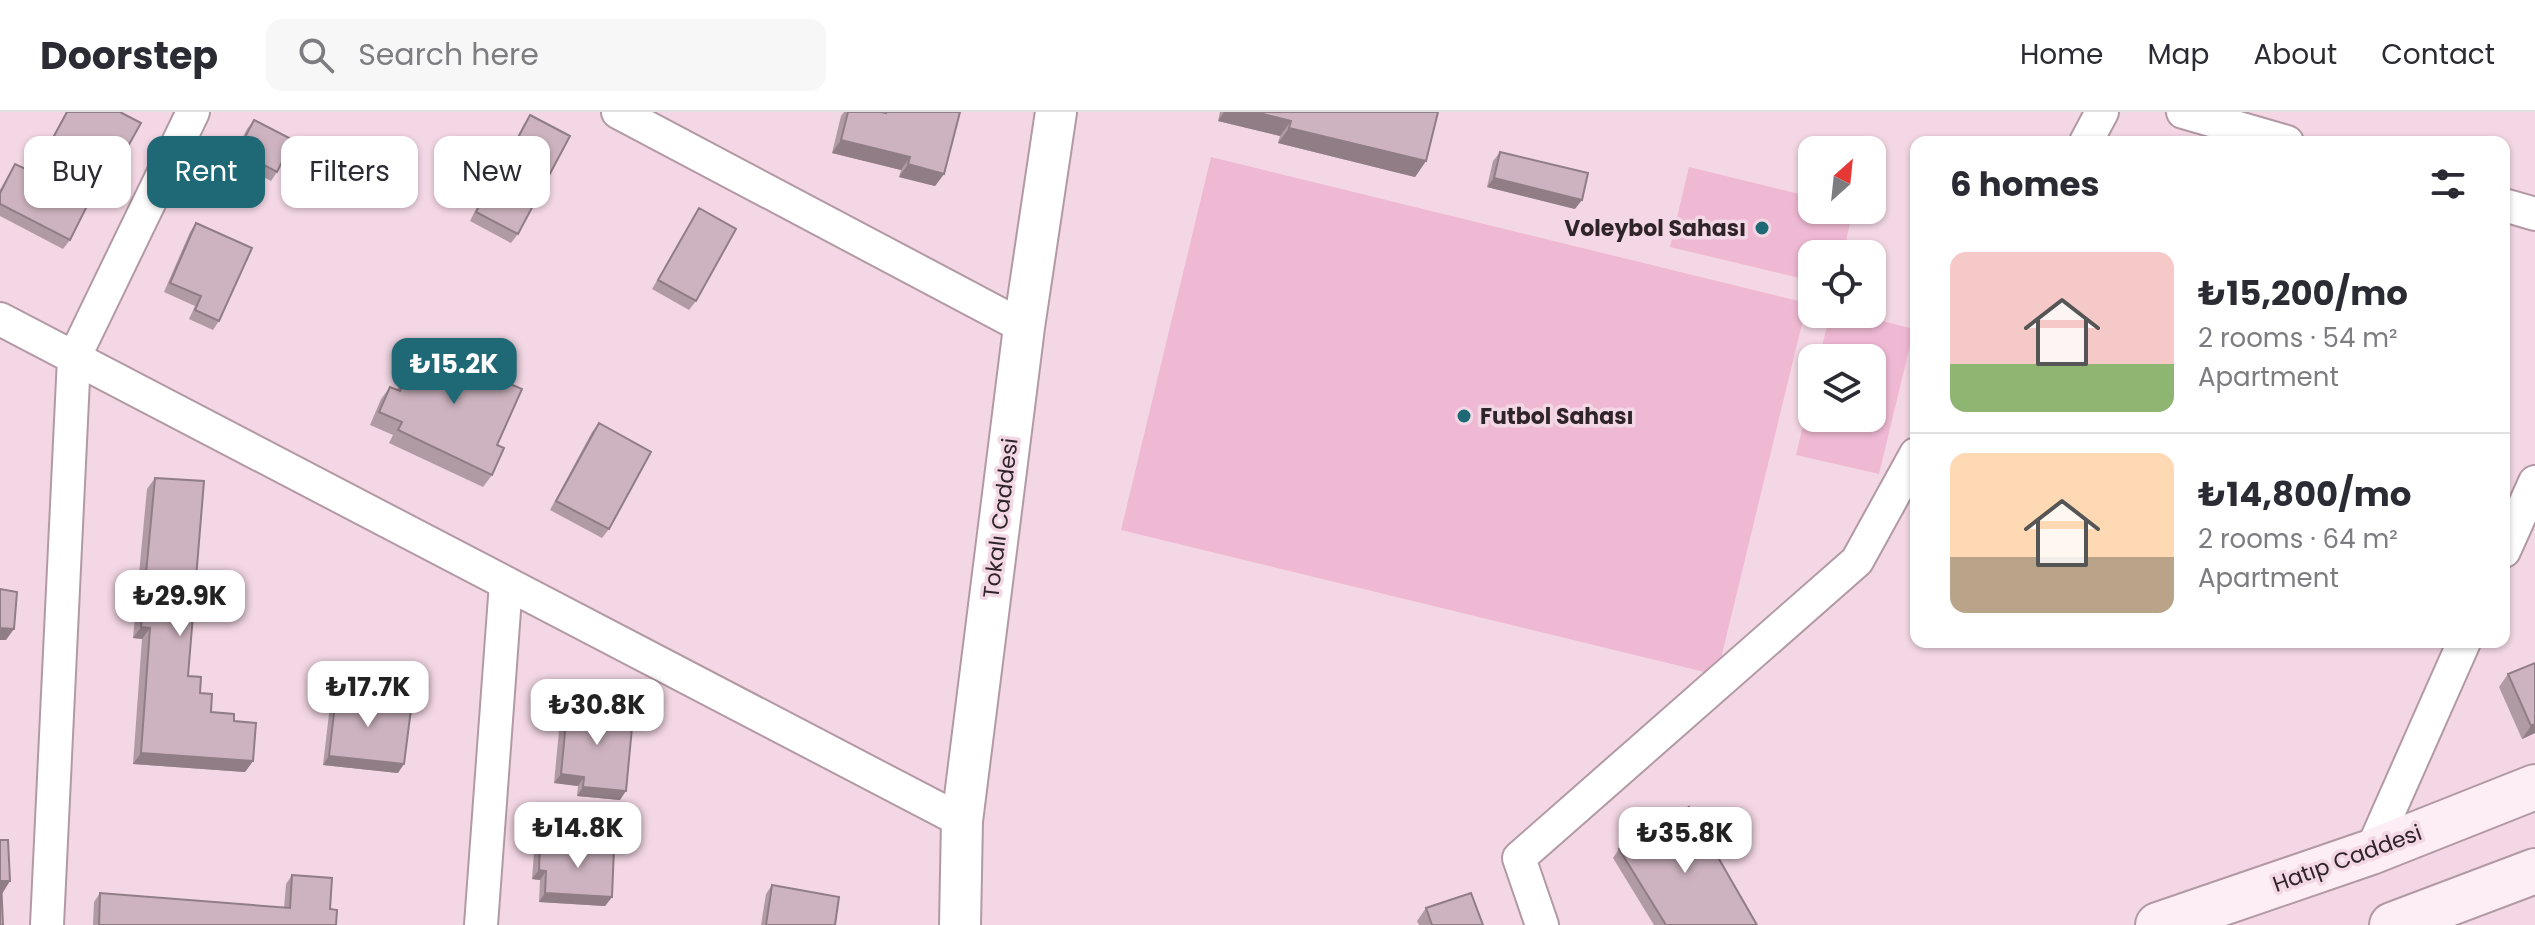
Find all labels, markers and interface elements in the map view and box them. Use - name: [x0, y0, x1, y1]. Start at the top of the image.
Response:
- search box: [266, 19, 826, 91]
- text: Doorstep: [40, 29, 218, 82]
- icon: search: [294, 33, 338, 77]
- text: Search here: [358, 33, 539, 76]
- text: Home: [2020, 35, 2103, 74]
- text: Map: [2147, 35, 2209, 74]
- text: About: [2253, 35, 2337, 74]
- text: Contact: [2381, 35, 2495, 74]
- chip: Buy: [24, 136, 131, 208]
- chip: Rent: [147, 136, 265, 208]
- chip: Filters: [281, 136, 418, 208]
- chip: New: [434, 136, 550, 208]
- north arrow: [1798, 136, 1886, 224]
- map controls: [1798, 136, 1886, 432]
- text: 6 homes: [1950, 160, 2099, 208]
- icon: filters: [2426, 162, 2470, 206]
- place label: Voleybol Sahası: [1564, 213, 1746, 244]
- marker: Voleybol Sahası: [1753, 219, 1771, 237]
- button: locate: [1798, 240, 1886, 328]
- text: ₺15,200/mo: [2198, 269, 2408, 317]
- icon: home: [2014, 284, 2110, 380]
- text: 2 rooms · 54 m²: [2198, 320, 2398, 356]
- pin: ₺15.2K: [389, 338, 519, 406]
- button: layers: [1798, 344, 1886, 432]
- text: ₺15.2K: [410, 346, 498, 382]
- text: Apartment: [2198, 359, 2339, 395]
- place label: Futbol Sahası: [1480, 401, 1633, 432]
- marker: Futbol Sahası: [1455, 407, 1473, 425]
- street label: Tokalı Caddesi: [975, 436, 1026, 600]
- text: ₺14,800/mo: [2198, 470, 2411, 518]
- icon: home: [2014, 485, 2110, 581]
- text: 2 rooms · 64 m²: [2198, 521, 2398, 557]
- text: Apartment: [2198, 560, 2339, 596]
- pin: ₺29.9K: [115, 570, 245, 638]
- text: ₺29.9K: [133, 578, 227, 614]
- pin: ₺17.7K: [303, 661, 433, 729]
- text: ₺17.7K: [326, 669, 410, 705]
- pin: ₺30.8K: [532, 679, 662, 747]
- text: ₺30.8K: [549, 687, 645, 723]
- pin: ₺14.8K: [513, 802, 643, 870]
- pin: ₺35.8K: [1620, 807, 1750, 875]
- text: ₺14.8K: [532, 810, 624, 846]
- text: ₺35.8K: [1637, 815, 1733, 851]
- street label: Hatıp Caddesi: [2268, 817, 2426, 900]

